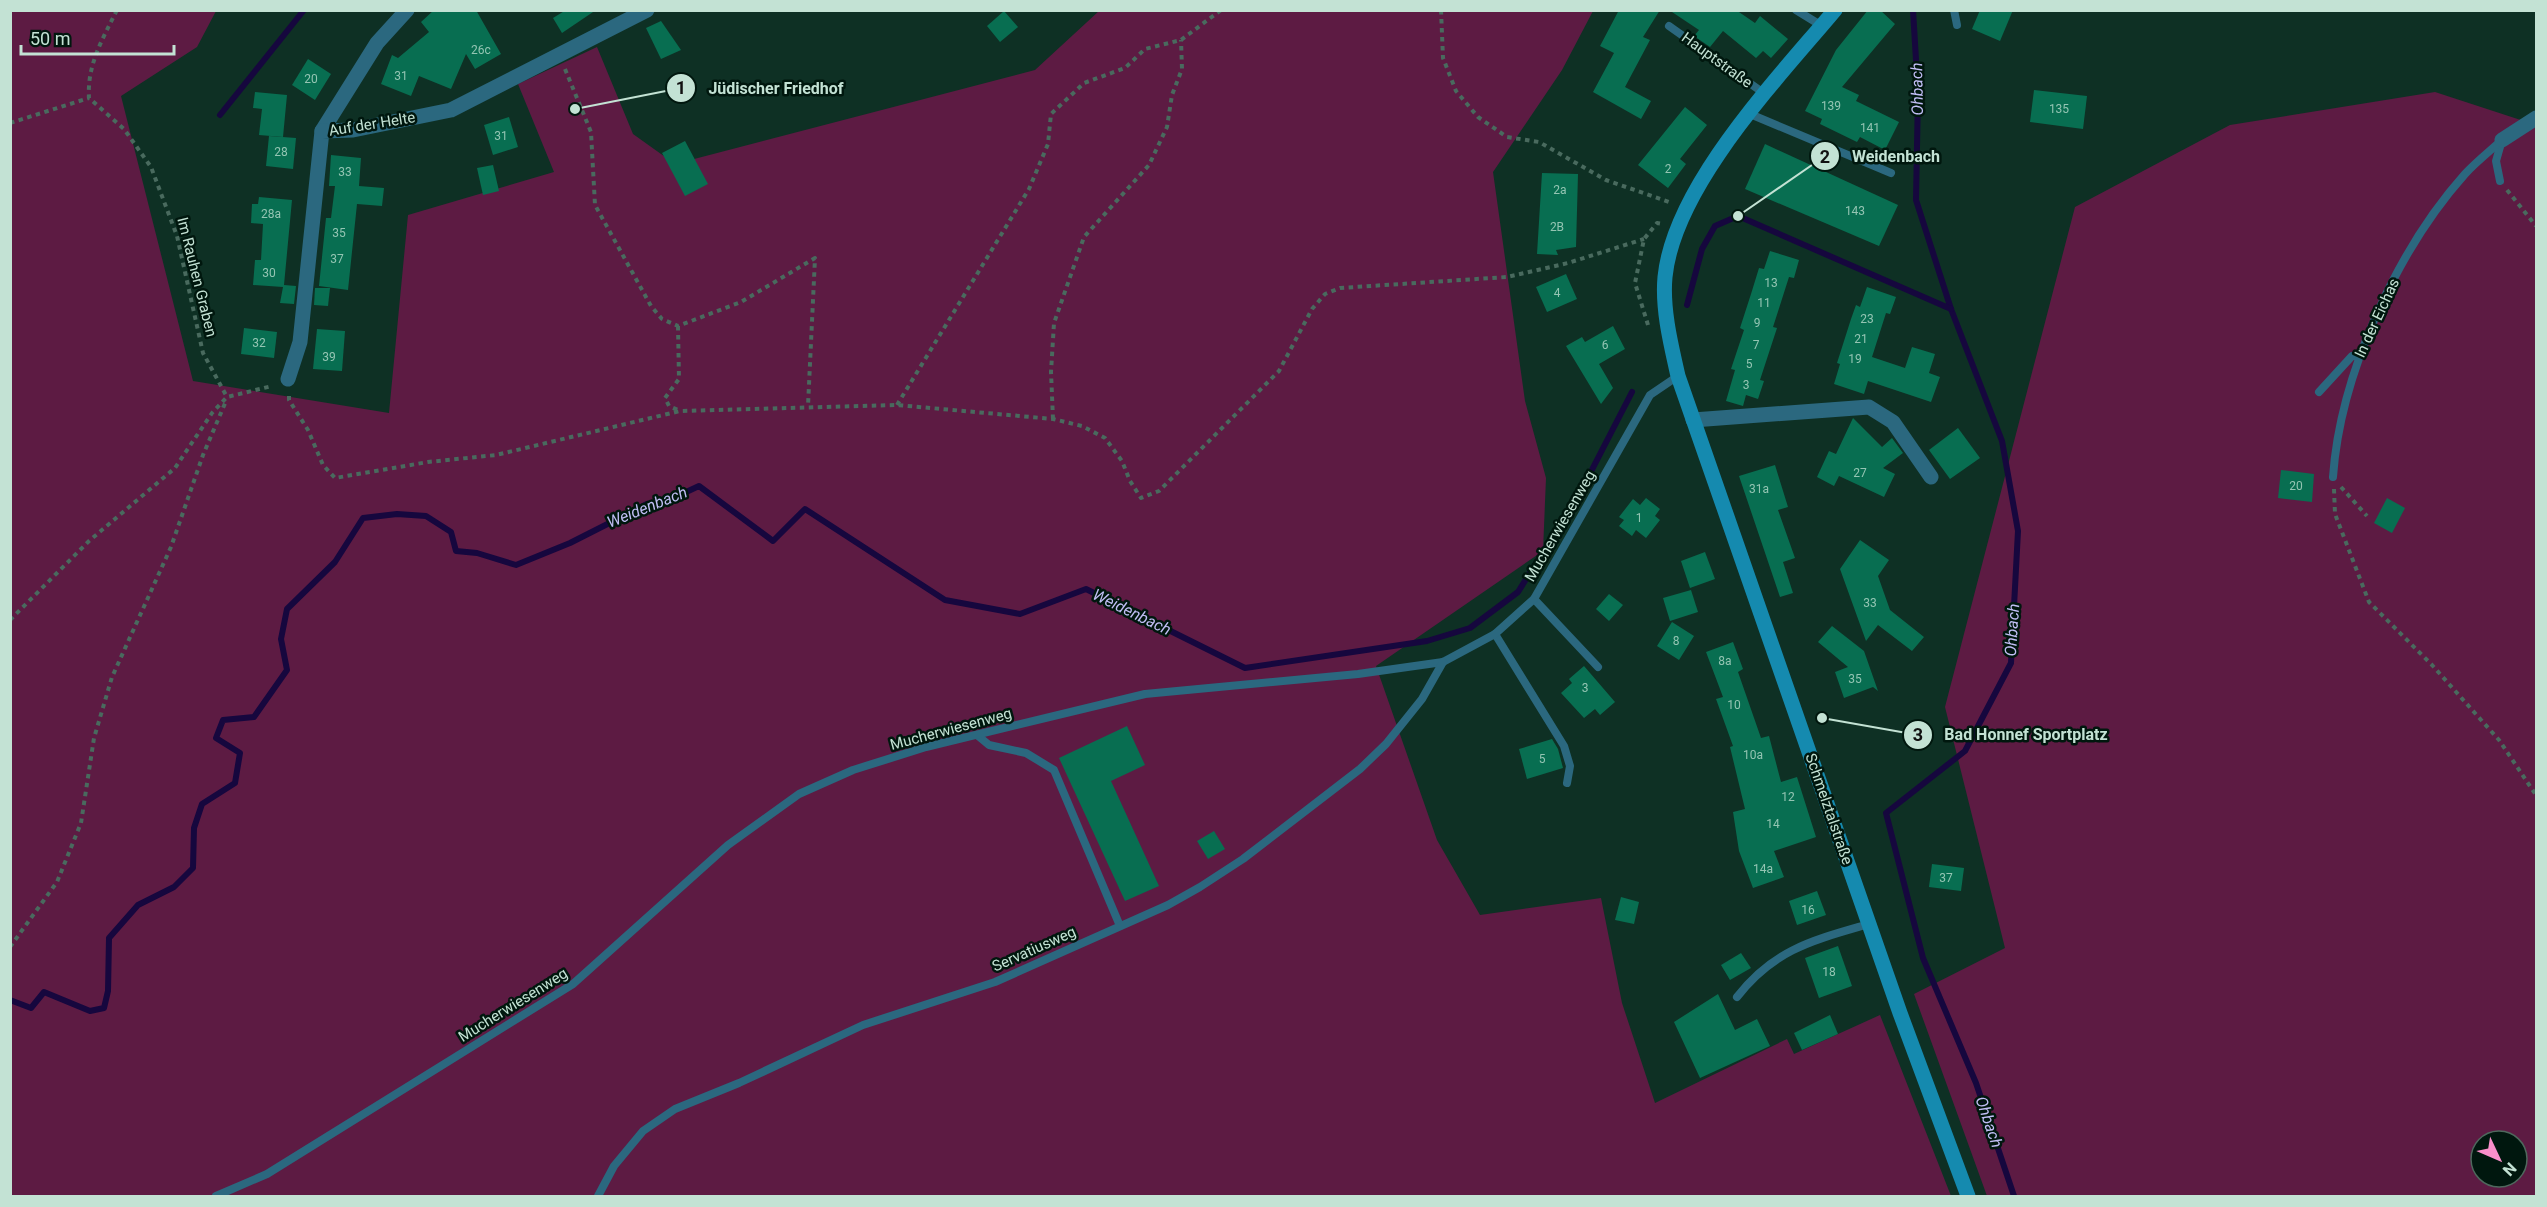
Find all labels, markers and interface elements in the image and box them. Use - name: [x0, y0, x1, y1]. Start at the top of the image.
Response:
- scale bar: [21, 18, 174, 56]
- text: 50 m: [30, 28, 70, 49]
- street label: Hauptstraße: [1678, 28, 1756, 92]
- house number: 26c: [471, 43, 491, 57]
- water label: Ohbach: [1907, 62, 1927, 116]
- house number: 31: [394, 69, 408, 83]
- callout: Jüdischer Friedhof: [666, 71, 855, 105]
- house number: 20: [304, 72, 318, 86]
- text: 1: [676, 77, 686, 98]
- text: Jüdischer Friedhof: [708, 79, 844, 98]
- house number: 139: [1821, 99, 1841, 113]
- house number: 135: [2049, 102, 2069, 116]
- street label: Auf der Helte: [327, 108, 417, 140]
- house number: 141: [1860, 121, 1880, 135]
- house number: 31: [494, 129, 508, 143]
- callout: Weidenbach: [1810, 139, 1952, 173]
- house number: 28: [274, 145, 288, 159]
- text: 2: [1820, 146, 1830, 167]
- text: Weidenbach: [1852, 147, 1940, 166]
- house number: 2: [1665, 162, 1672, 176]
- house number: 33: [338, 165, 352, 179]
- house number: 2a: [1553, 183, 1567, 197]
- house number: 143: [1845, 204, 1865, 218]
- house number: 28a: [261, 207, 281, 221]
- street label: Im Rauhen Graben: [173, 215, 221, 339]
- house number: 2B: [1550, 220, 1564, 234]
- house number: 35: [332, 226, 346, 240]
- house number: 37: [330, 252, 344, 266]
- house number: 30: [262, 266, 276, 280]
- street label: In der Eichas: [2351, 275, 2403, 361]
- house number: 13: [1764, 276, 1778, 290]
- house number: 4: [1554, 286, 1561, 300]
- house number: 11: [1757, 296, 1771, 310]
- house number: 23: [1860, 312, 1874, 326]
- house number: 9: [1754, 316, 1760, 330]
- house number: 21: [1854, 332, 1868, 346]
- house number: 32: [252, 336, 266, 350]
- house number: 6: [1602, 338, 1609, 352]
- house number: 7: [1753, 338, 1760, 352]
- house number: 39: [322, 350, 336, 364]
- house number: 19: [1848, 352, 1862, 366]
- house number: 5: [1746, 357, 1753, 371]
- house number: 3: [1743, 378, 1749, 392]
- house number: 27: [1853, 466, 1867, 480]
- street label: Mucherwiesenweg: [1521, 467, 1599, 585]
- house number: 20: [2289, 479, 2303, 493]
- water label: Weidenbach: [604, 482, 690, 532]
- house number: 31a: [1749, 482, 1769, 496]
- house number: 1: [1636, 511, 1642, 525]
- water label: Weidenbach: [1090, 585, 1174, 639]
- house number: 33: [1863, 596, 1877, 610]
- water label: Ohbach: [2001, 603, 2023, 657]
- house number: 8: [1673, 634, 1680, 648]
- house number: 8a: [1718, 654, 1732, 668]
- house number: 35: [1848, 672, 1862, 686]
- house number: 3: [1582, 681, 1588, 695]
- house number: 10: [1727, 698, 1741, 712]
- street label: Mucherwiesenweg: [888, 704, 1014, 754]
- callout: Bad Honnef Sportplatz: [1903, 718, 2120, 752]
- text: 3: [1913, 724, 1923, 745]
- text: Bad Honnef Sportplatz: [1944, 725, 2108, 744]
- house number: 10a: [1743, 748, 1763, 762]
- street label: Schmelztalstraße: [1802, 751, 1856, 867]
- house number: 5: [1539, 752, 1546, 766]
- house number: 12: [1781, 790, 1795, 804]
- house number: 14: [1766, 817, 1780, 831]
- house number: 14a: [1753, 862, 1773, 876]
- house number: 37: [1939, 871, 1953, 885]
- house number: 16: [1801, 903, 1815, 917]
- street label: Servatiusweg: [989, 923, 1079, 975]
- street label: Mucherwiesenweg: [455, 964, 571, 1046]
- house number: 18: [1822, 965, 1836, 979]
- water label: Ohbach: [1971, 1094, 2007, 1150]
- north arrow: [2469, 1129, 2529, 1189]
- text: N: [2499, 1158, 2520, 1180]

